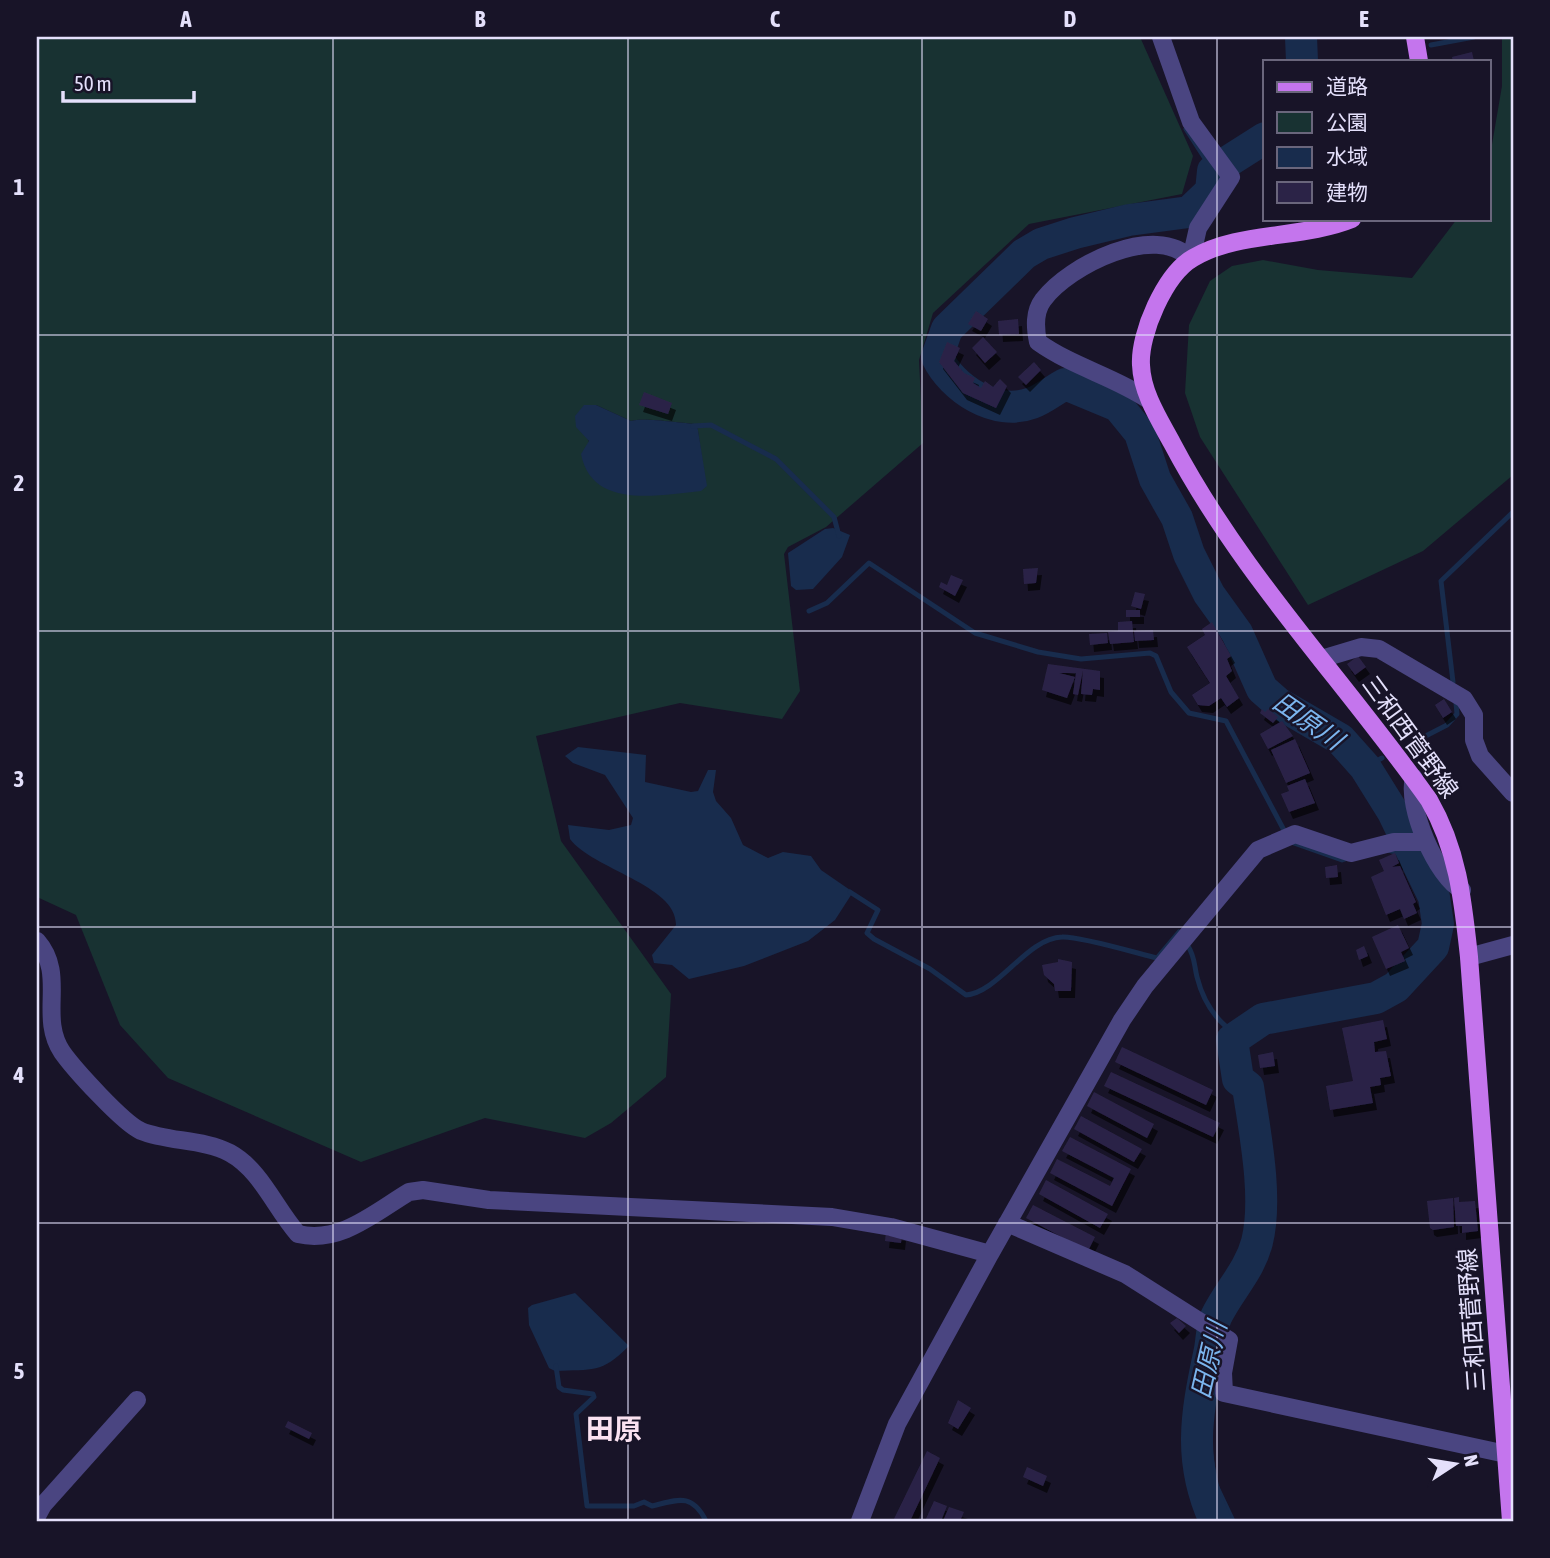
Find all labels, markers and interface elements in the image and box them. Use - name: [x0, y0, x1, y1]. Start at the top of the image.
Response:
- text: A: [179, 6, 192, 32]
- text: B: [475, 6, 486, 32]
- text: C: [770, 6, 781, 32]
- text: D: [1064, 6, 1077, 32]
- text: E: [1359, 6, 1369, 32]
- scale bar: [63, 60, 194, 104]
- legend: [1263, 60, 1490, 220]
- text: 50 m: [74, 71, 112, 95]
- text: 道路: [1326, 74, 1368, 98]
- text: 公園: [1326, 110, 1368, 134]
- text: 水域: [1326, 144, 1368, 168]
- text: 1: [14, 174, 25, 200]
- text: 建物: [1326, 180, 1368, 204]
- text: 2: [14, 470, 24, 496]
- street label: 三和西菅野線: [1357, 671, 1464, 803]
- water label: 田原川: [1267, 686, 1351, 757]
- text: 3: [14, 766, 24, 792]
- text: 4: [13, 1062, 25, 1088]
- street label: 三和西菅野線: [1453, 1247, 1490, 1393]
- water label: 田原川: [1186, 1316, 1233, 1401]
- text: 5: [14, 1358, 25, 1384]
- district label: 田原: [586, 1413, 642, 1445]
- north arrow: [1420, 1428, 1490, 1498]
- text: N: [1460, 1453, 1484, 1468]

